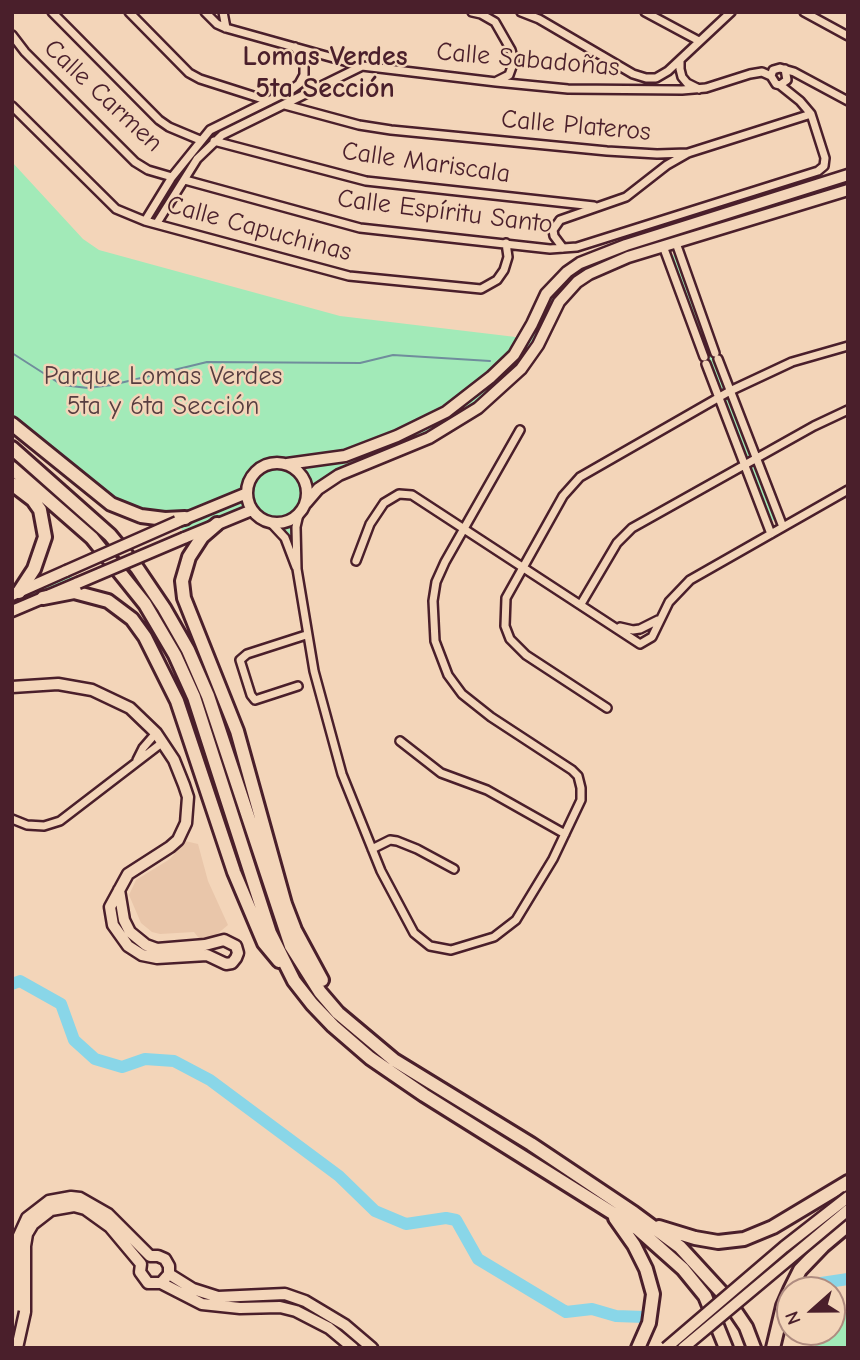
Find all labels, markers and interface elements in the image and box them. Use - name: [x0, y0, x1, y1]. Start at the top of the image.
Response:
- street label: Calle Carmen: [37, 33, 169, 159]
- street label: Calle Sabadoñas: [435, 36, 621, 84]
- district label: Lomas Verdes 5ta Sección: [242, 40, 408, 106]
- street label: Calle Plateros: [500, 104, 652, 148]
- street label: Calle Mariscala: [340, 136, 512, 190]
- street label: Calle Espíritu Santo: [335, 183, 555, 241]
- street label: Calle Capuchinas: [163, 189, 355, 269]
- park label: Parque Lomas Verdes 5ta y 6ta Sección: [44, 361, 282, 422]
- north arrow: [776, 1276, 846, 1346]
- text: N: [781, 1308, 806, 1328]

